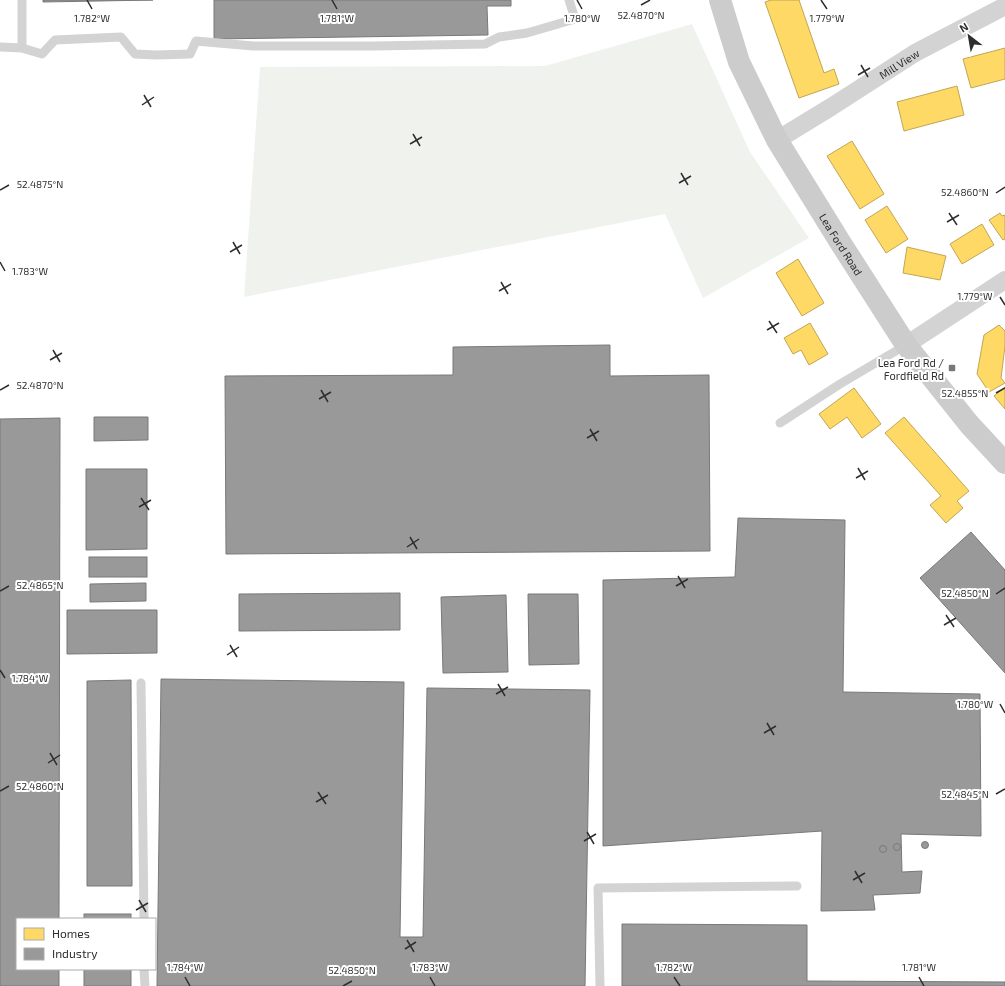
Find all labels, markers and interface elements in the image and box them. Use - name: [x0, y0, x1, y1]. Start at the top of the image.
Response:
- text: 52.4870°N: [617, 9, 665, 21]
- text: 1.782°W: [74, 12, 110, 24]
- text: 1.781°W: [320, 12, 355, 24]
- text: 1.780°W: [564, 12, 601, 24]
- text: 1.779°W: [810, 12, 845, 24]
- north arrow: [949, 16, 989, 56]
- text: N: [957, 19, 970, 35]
- street label: Mill View: [876, 46, 921, 81]
- text: 52.4875°N: [17, 178, 63, 190]
- text: 52.4860°N: [941, 186, 989, 198]
- street label: Lea Ford Road: [817, 211, 866, 277]
- text: 1.783°W: [12, 265, 48, 277]
- text: 1.779°W: [958, 290, 993, 302]
- place label: Lea Ford Rd / Fordfield Rd: [878, 356, 944, 382]
- marker: Lea Ford Rd / Fordfield Rd: [947, 363, 957, 373]
- text: 52.4870°N: [16, 379, 64, 391]
- text: 52.4855°N: [942, 387, 988, 399]
- text: 52.4865°N: [16, 579, 64, 591]
- text: 52.4850°N: [941, 587, 989, 599]
- text: 1.784°W: [12, 672, 49, 684]
- text: 1.780°W: [957, 698, 994, 710]
- text: 52.4860°N: [16, 780, 64, 792]
- text: 52.4845°N: [941, 788, 989, 800]
- legend: [16, 918, 156, 970]
- text: Homes: [52, 926, 90, 940]
- text: Industry: [52, 946, 98, 960]
- text: 1.784°W: [167, 961, 204, 973]
- text: 1.783°W: [412, 961, 448, 973]
- text: 1.782°W: [656, 961, 692, 973]
- text: 1.781°W: [902, 961, 937, 973]
- text: 52.4850°N: [328, 964, 376, 976]

